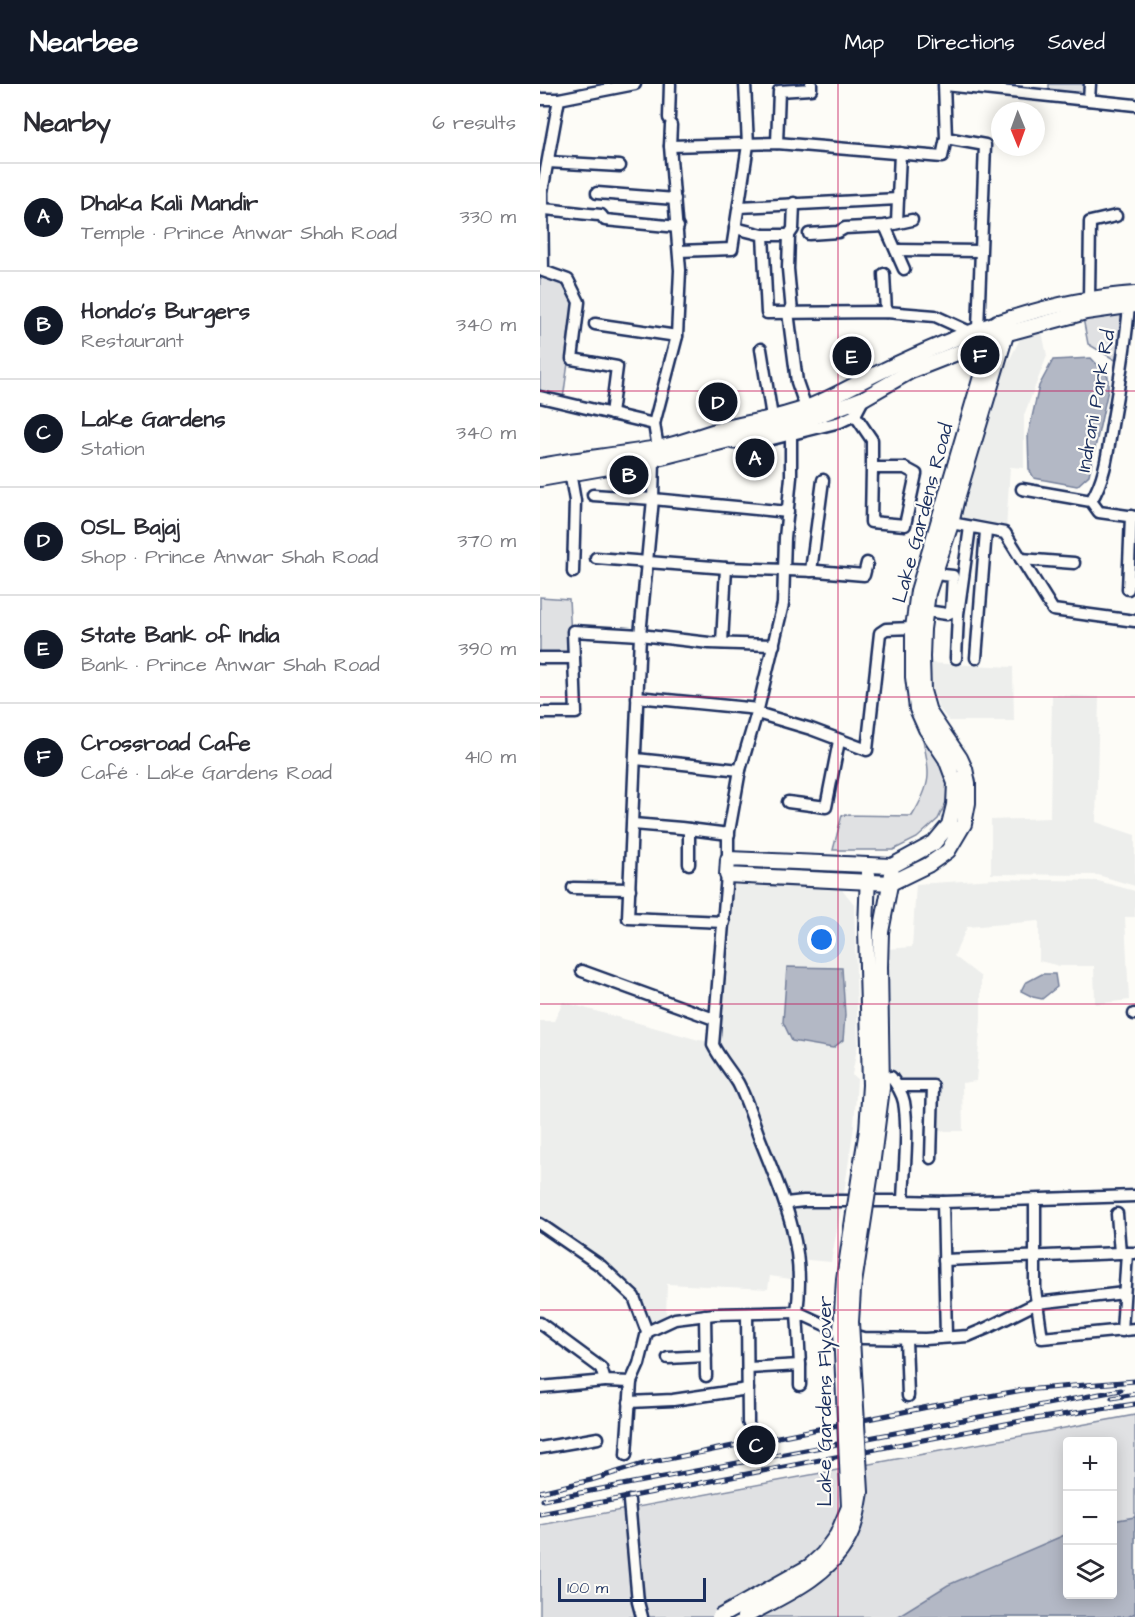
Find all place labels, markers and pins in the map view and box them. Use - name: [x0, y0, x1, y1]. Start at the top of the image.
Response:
- pin: F: [960, 332, 1000, 378]
- pin: E: [832, 334, 872, 378]
- pin: D: [698, 380, 738, 424]
- pin: A: [736, 436, 774, 481]
- pin: B: [610, 452, 649, 498]
- pin: C: [736, 1422, 776, 1468]

